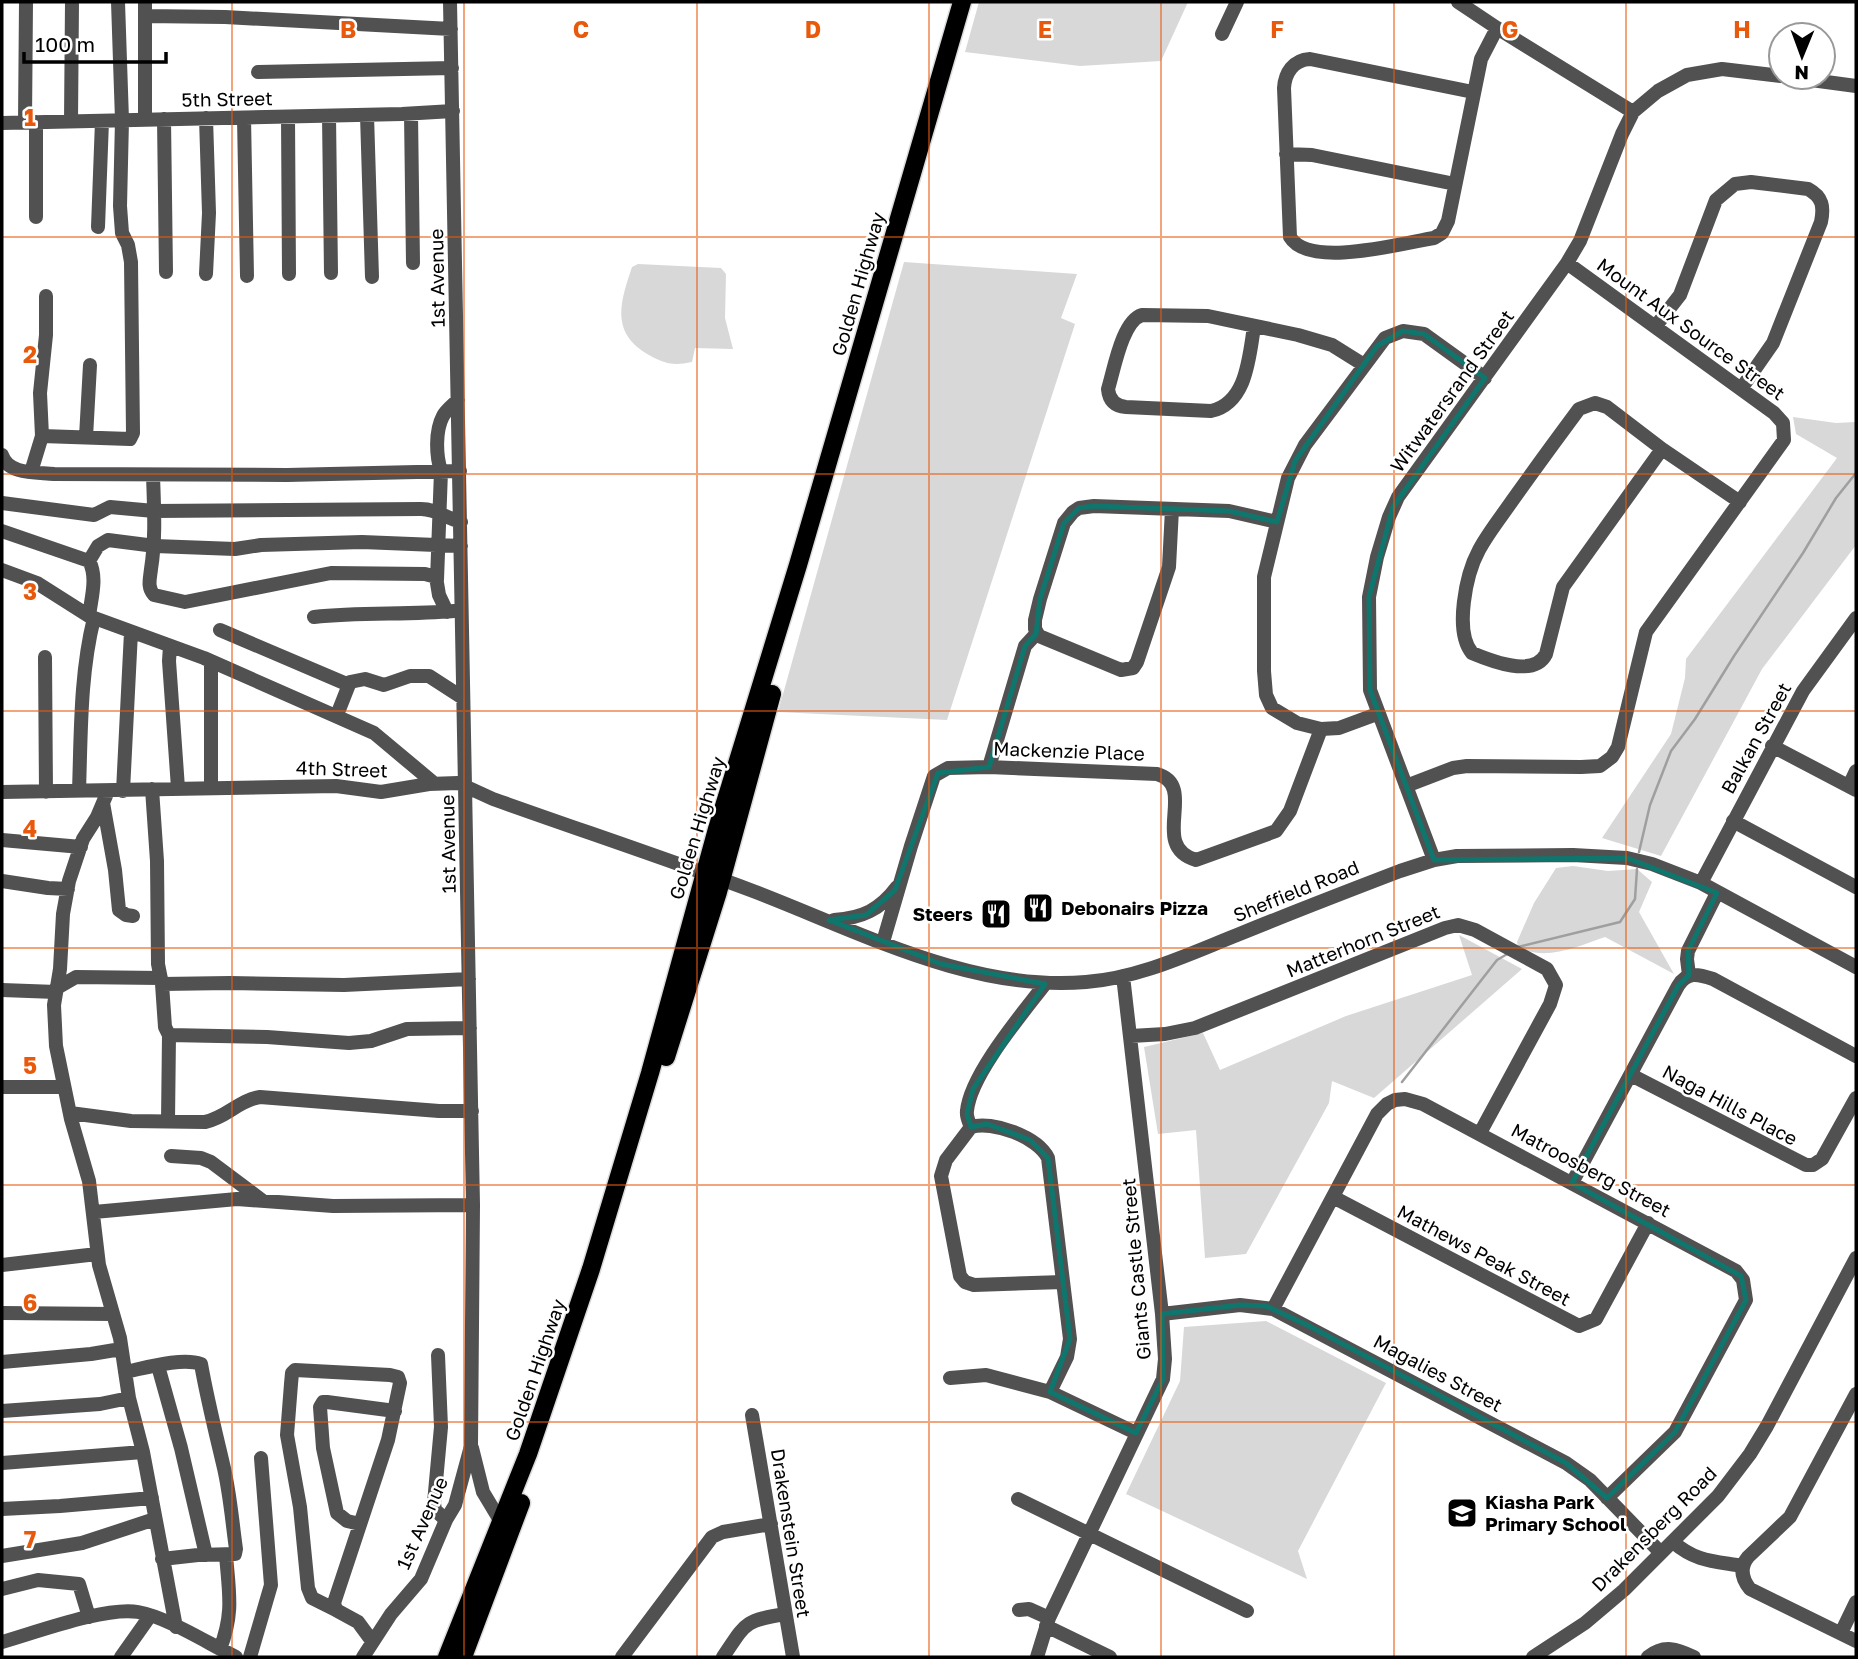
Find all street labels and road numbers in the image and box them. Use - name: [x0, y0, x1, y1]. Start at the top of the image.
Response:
- street label: 5th Street: [181, 86, 273, 111]
- street label: Golden Highway: [826, 209, 889, 358]
- street label: 1st Avenue: [424, 228, 449, 328]
- street label: Mount Aux Source Street: [1593, 253, 1790, 405]
- street label: Witwatersrand Street: [1385, 305, 1518, 476]
- street label: Balkan Street: [1716, 678, 1796, 797]
- street label: Mackenzie Place: [993, 736, 1145, 765]
- street label: Golden Highway: [664, 753, 729, 902]
- street label: 4th Street: [296, 755, 388, 782]
- street label: 1st Avenue: [435, 794, 460, 894]
- street label: Sheffield Road: [1230, 855, 1362, 926]
- street label: Matterhorn Street: [1283, 899, 1443, 982]
- street label: Naga Hills Place: [1659, 1059, 1802, 1150]
- street label: Matroosberg Street: [1508, 1118, 1675, 1221]
- street label: Giants Castle Street: [1116, 1177, 1155, 1361]
- street label: Mathews Peak Street: [1394, 1199, 1575, 1310]
- street label: Golden Highway: [499, 1296, 570, 1444]
- street label: Magalies Street: [1370, 1329, 1507, 1416]
- street label: Drakenstein Street: [767, 1447, 816, 1619]
- street label: Drakensberg Road: [1586, 1461, 1721, 1596]
- street label: 1st Avenue: [391, 1473, 452, 1573]

